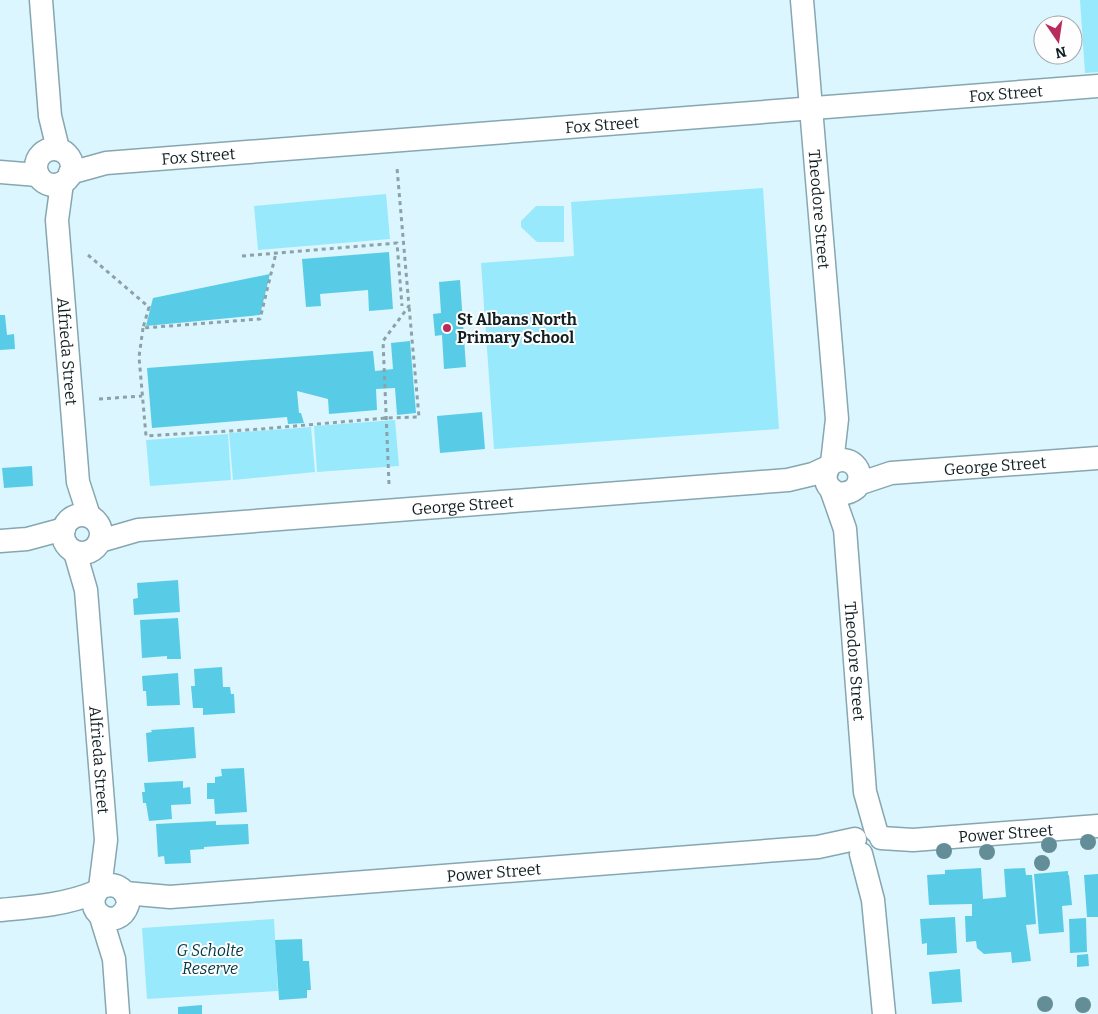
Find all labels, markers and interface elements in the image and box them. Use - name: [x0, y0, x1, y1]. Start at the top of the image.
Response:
- north arrow: [1033, 15, 1083, 65]
- text: N: [1053, 43, 1068, 62]
- street label: Fox Street: [968, 81, 1044, 106]
- street label: Fox Street: [564, 113, 640, 137]
- street label: Fox Street: [161, 144, 236, 169]
- street label: Theodore Street: [805, 149, 833, 270]
- street label: Alfrieda Street: [53, 296, 81, 406]
- place label: St Albans North Primary School: [457, 310, 577, 347]
- marker: St Albans North Primary School: [441, 322, 453, 334]
- street label: George Street: [943, 453, 1047, 479]
- street label: George Street: [411, 492, 515, 519]
- street label: Theodore Street: [841, 601, 869, 722]
- street label: Alfrieda Street: [85, 705, 113, 815]
- street label: Power Street: [958, 820, 1054, 847]
- street label: Power Street: [446, 859, 542, 886]
- park label: G Scholte Reserve: [176, 941, 244, 978]

